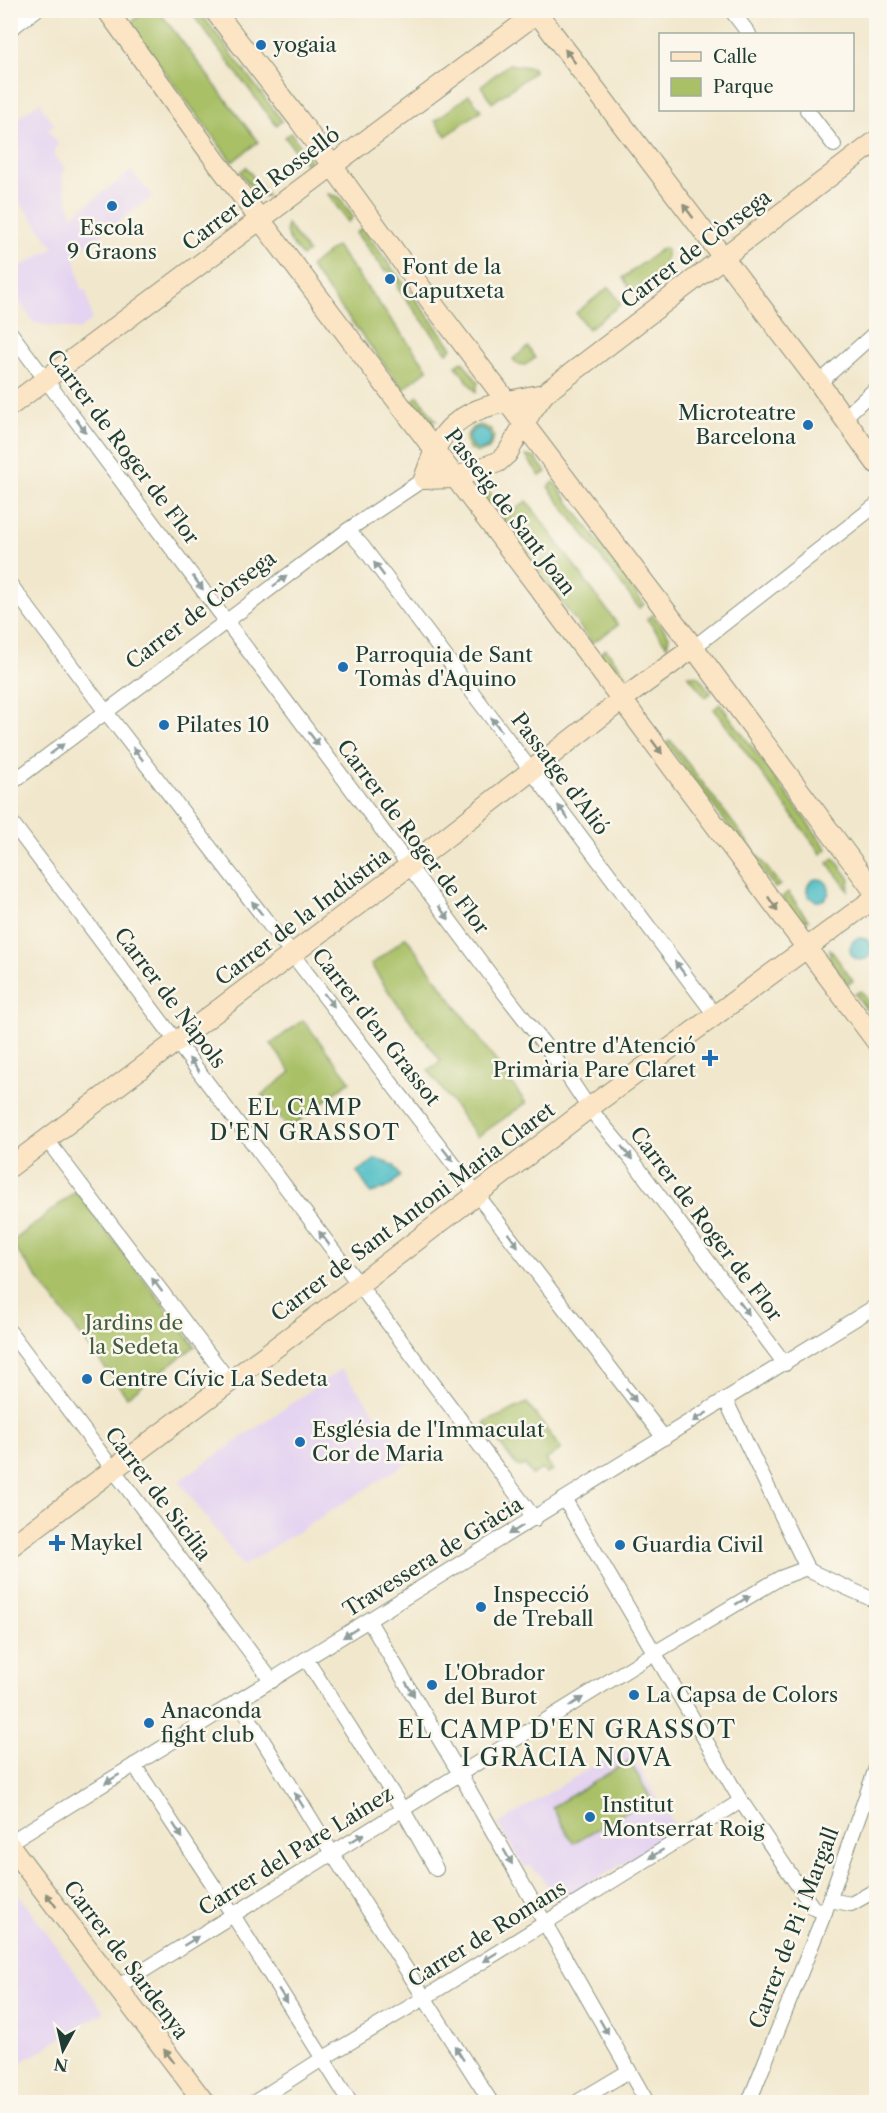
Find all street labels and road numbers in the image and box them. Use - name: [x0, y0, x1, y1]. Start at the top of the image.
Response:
- street label: Carrer del Rosselló: [177, 121, 344, 256]
- street label: Carrer de Còrsega: [616, 183, 776, 313]
- street label: Carrer de Roger de Flor: [42, 344, 205, 549]
- street label: Passeig de Sant Joan: [440, 424, 581, 600]
- street label: Carrer de Còrsega: [121, 544, 281, 674]
- street label: Passatge d'Alió: [506, 708, 615, 840]
- street label: Carrer de Roger de Flor: [332, 734, 495, 939]
- street label: Carrer de la Indústria: [210, 842, 396, 991]
- street label: Carrer de Nàpols: [109, 922, 231, 1073]
- street label: Carrer d'en Grassot: [307, 943, 446, 1111]
- street label: Carrer de Sant Antoni Maria Claret: [266, 1096, 560, 1326]
- street label: Carrer de Roger de Flor: [625, 1121, 788, 1326]
- street label: Carrer de Sicília: [100, 1422, 217, 1566]
- street label: Travessera de Gràcia: [338, 1491, 528, 1622]
- street label: Carrer del Pare Laínez: [194, 1781, 397, 1921]
- street label: Carrer de Pi i Margall: [744, 1823, 844, 2032]
- street label: Carrer de Sardenya: [59, 1875, 195, 2045]
- street label: Carrer de Romans: [403, 1875, 570, 1992]

